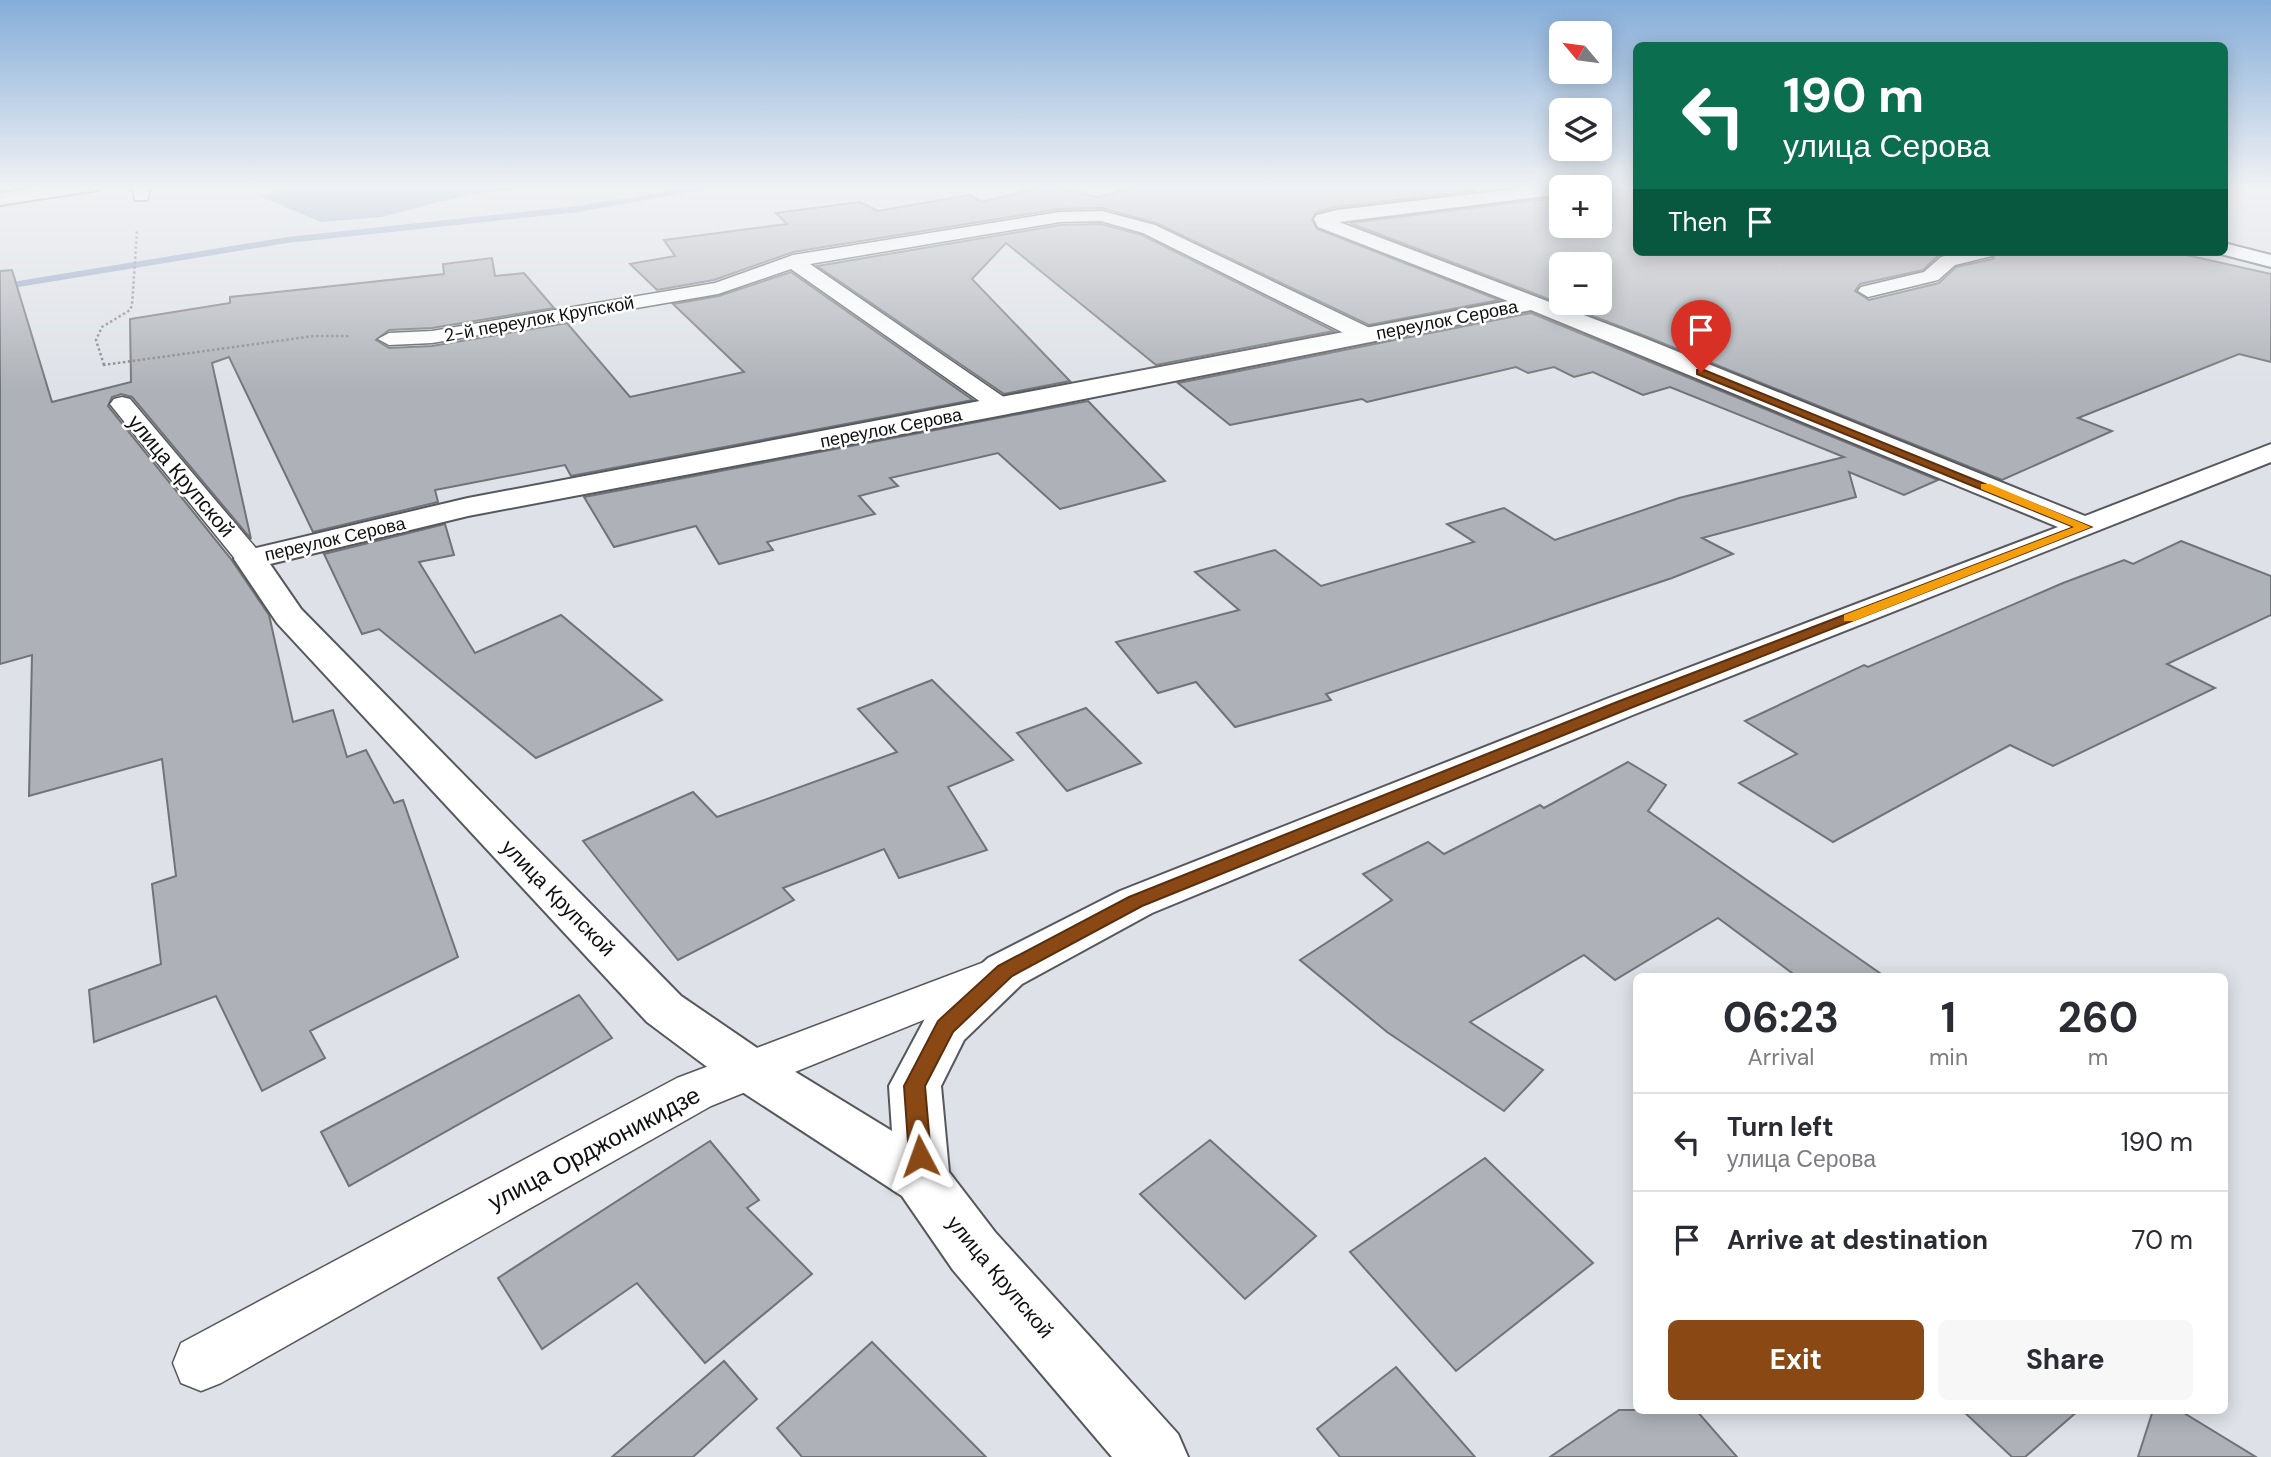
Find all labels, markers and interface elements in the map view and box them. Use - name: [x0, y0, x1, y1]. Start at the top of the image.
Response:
- north arrow: [1549, 21, 1612, 84]
- map controls: [1549, 21, 1612, 315]
- text: 190 m: [1783, 63, 1924, 127]
- icon: left: [1668, 70, 1759, 161]
- button: layers: [1549, 98, 1612, 161]
- text: улица Серова: [1783, 125, 1990, 167]
- button: +: [1549, 175, 1612, 238]
- icon: arrive: [1741, 203, 1779, 241]
- text: Then: [1668, 205, 1727, 239]
- button: −: [1549, 252, 1612, 315]
- street label: 2-й переулок Крупской: [442, 290, 636, 348]
- street label: переулок Серова: [1374, 294, 1521, 346]
- pin: [1671, 300, 1731, 372]
- icon: arrive: [1682, 311, 1720, 349]
- street label: переулок Серова: [818, 402, 965, 454]
- street label: улица Крупской: [121, 409, 241, 543]
- street label: переулок Серова: [262, 511, 409, 567]
- street label: улица Крупской: [495, 834, 621, 962]
- text: 06:23: [1723, 990, 1839, 1045]
- text: 1: [1941, 990, 1956, 1045]
- text: 260: [2058, 990, 2138, 1045]
- text: Arrival: [1747, 1042, 1814, 1072]
- text: min: [1929, 1042, 1968, 1072]
- text: m: [2088, 1042, 2108, 1072]
- street label: улица Орджоникидзе: [483, 1079, 705, 1217]
- text: Turn left: [1727, 1110, 1834, 1144]
- position arrow: [883, 1119, 957, 1193]
- icon: left: [1668, 1123, 1706, 1161]
- text: 190 m: [2121, 1125, 2193, 1159]
- text: улица Серова: [1727, 1144, 1876, 1174]
- street label: улица Крупской: [940, 1210, 1060, 1344]
- icon: arrive: [1668, 1221, 1706, 1259]
- text: Arrive at destination: [1727, 1223, 1988, 1257]
- text: 70 m: [2132, 1223, 2193, 1257]
- button: Exit: [1668, 1320, 1924, 1400]
- button: Share: [1938, 1320, 2193, 1400]

